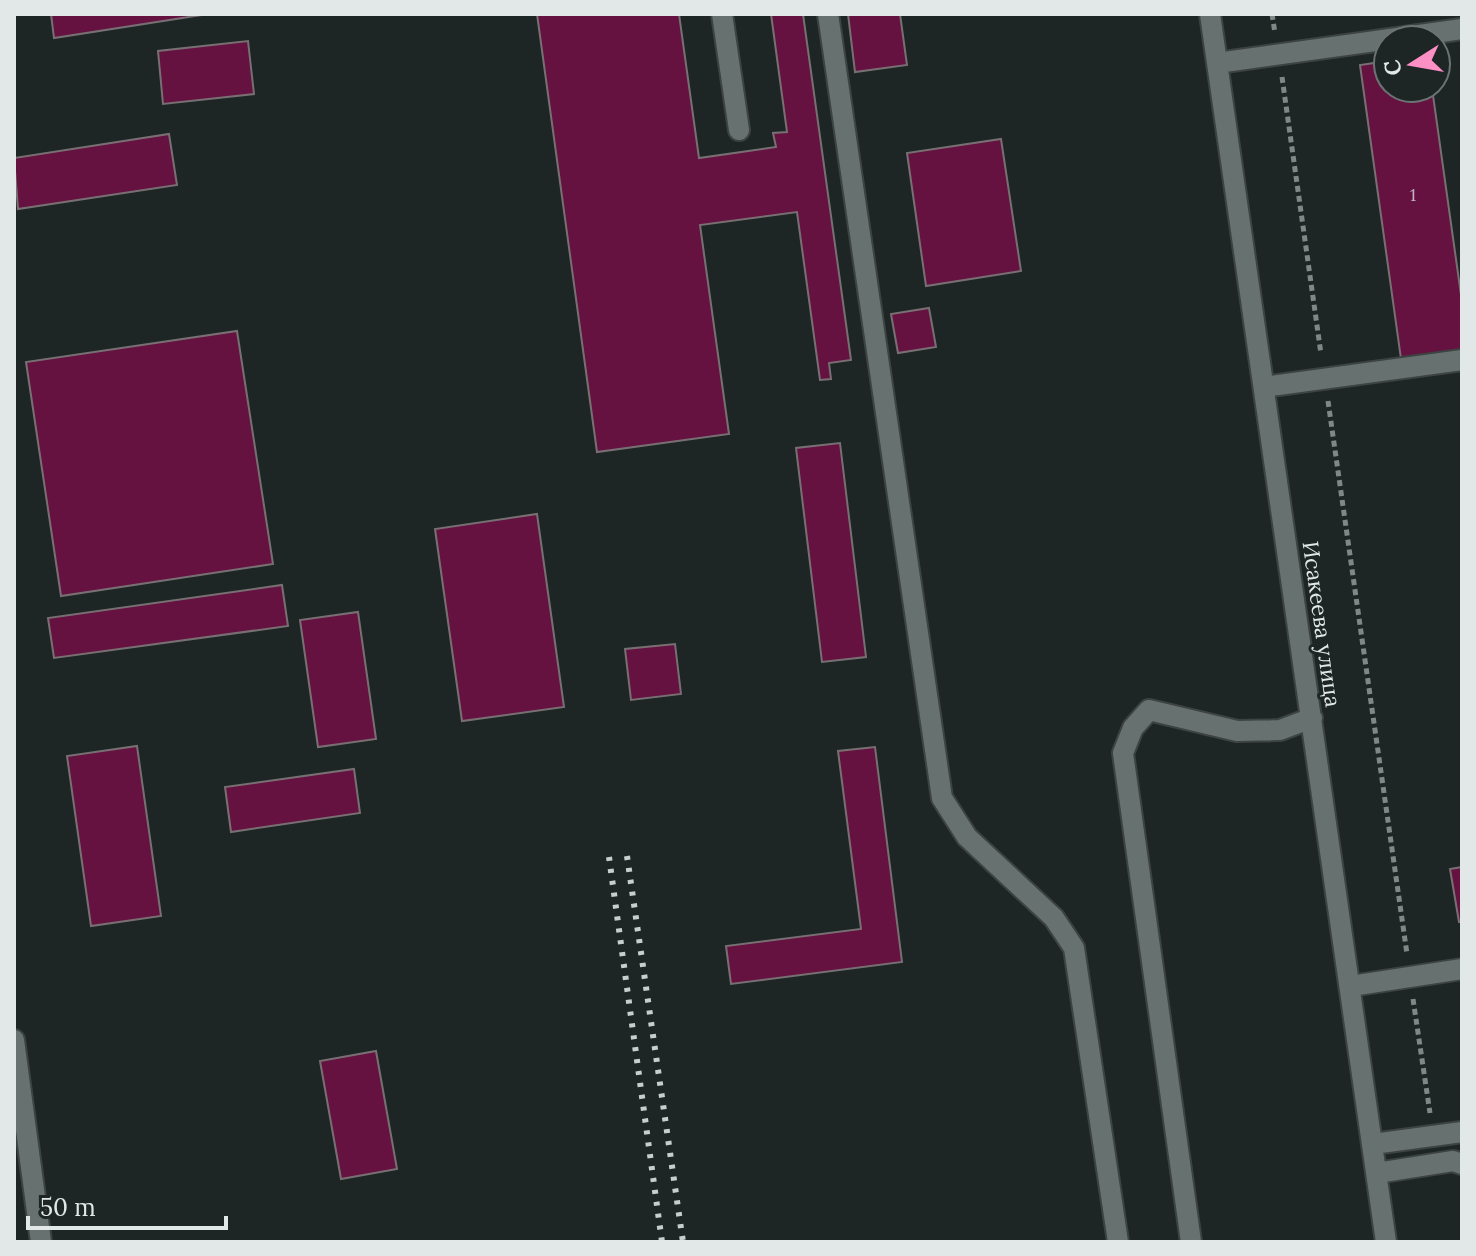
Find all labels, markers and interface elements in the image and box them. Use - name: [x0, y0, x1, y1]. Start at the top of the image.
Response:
- north arrow: [1372, 24, 1452, 104]
- text: С: [1377, 58, 1408, 78]
- house number: 1: [1410, 183, 1416, 206]
- street label: Исакеева улица: [1297, 539, 1347, 709]
- scale bar: [28, 1180, 226, 1230]
- text: 50 m: [40, 1192, 96, 1223]

